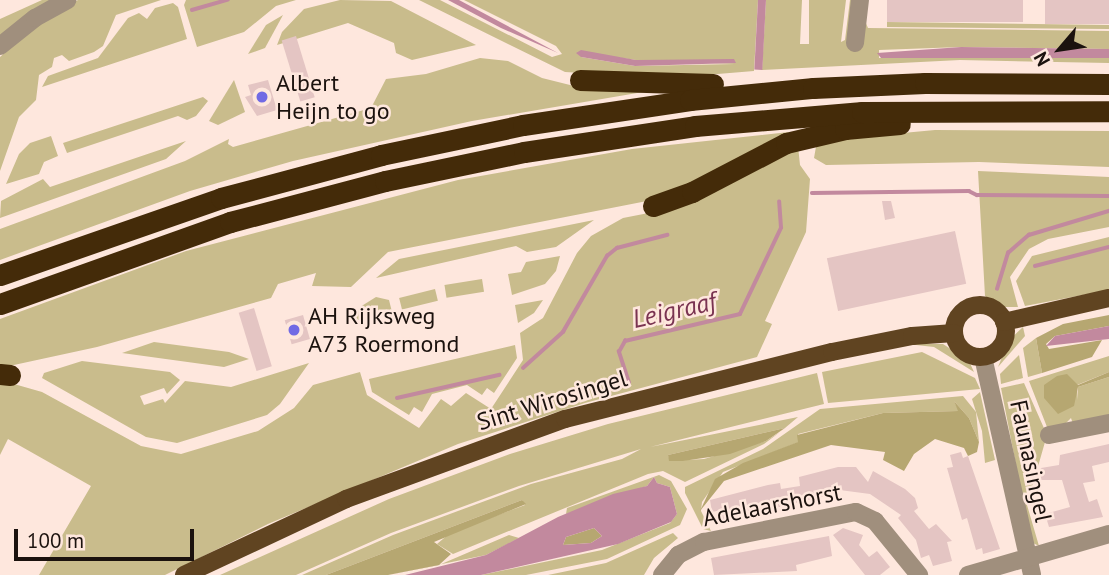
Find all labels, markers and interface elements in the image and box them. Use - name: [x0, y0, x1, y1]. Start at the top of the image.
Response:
- north arrow: [1025, 14, 1095, 84]
- text: N: [1028, 48, 1055, 70]
- place label: Albert Heijn to go: [276, 69, 390, 125]
- marker: Albert Heijn to go: [254, 89, 270, 105]
- water label: Leigraaf: [629, 285, 719, 335]
- place label: AH Rijksweg A73 Roermond: [308, 302, 459, 358]
- marker: AH Rijksweg A73 Roermond: [286, 322, 302, 338]
- street label: Sint Wirosingel: [473, 363, 631, 437]
- street label: Faunasingel: [1004, 397, 1058, 525]
- street label: Adelaarshorst: [700, 477, 844, 533]
- scale bar: [18, 516, 198, 560]
- text: 100 m: [27, 527, 84, 554]

